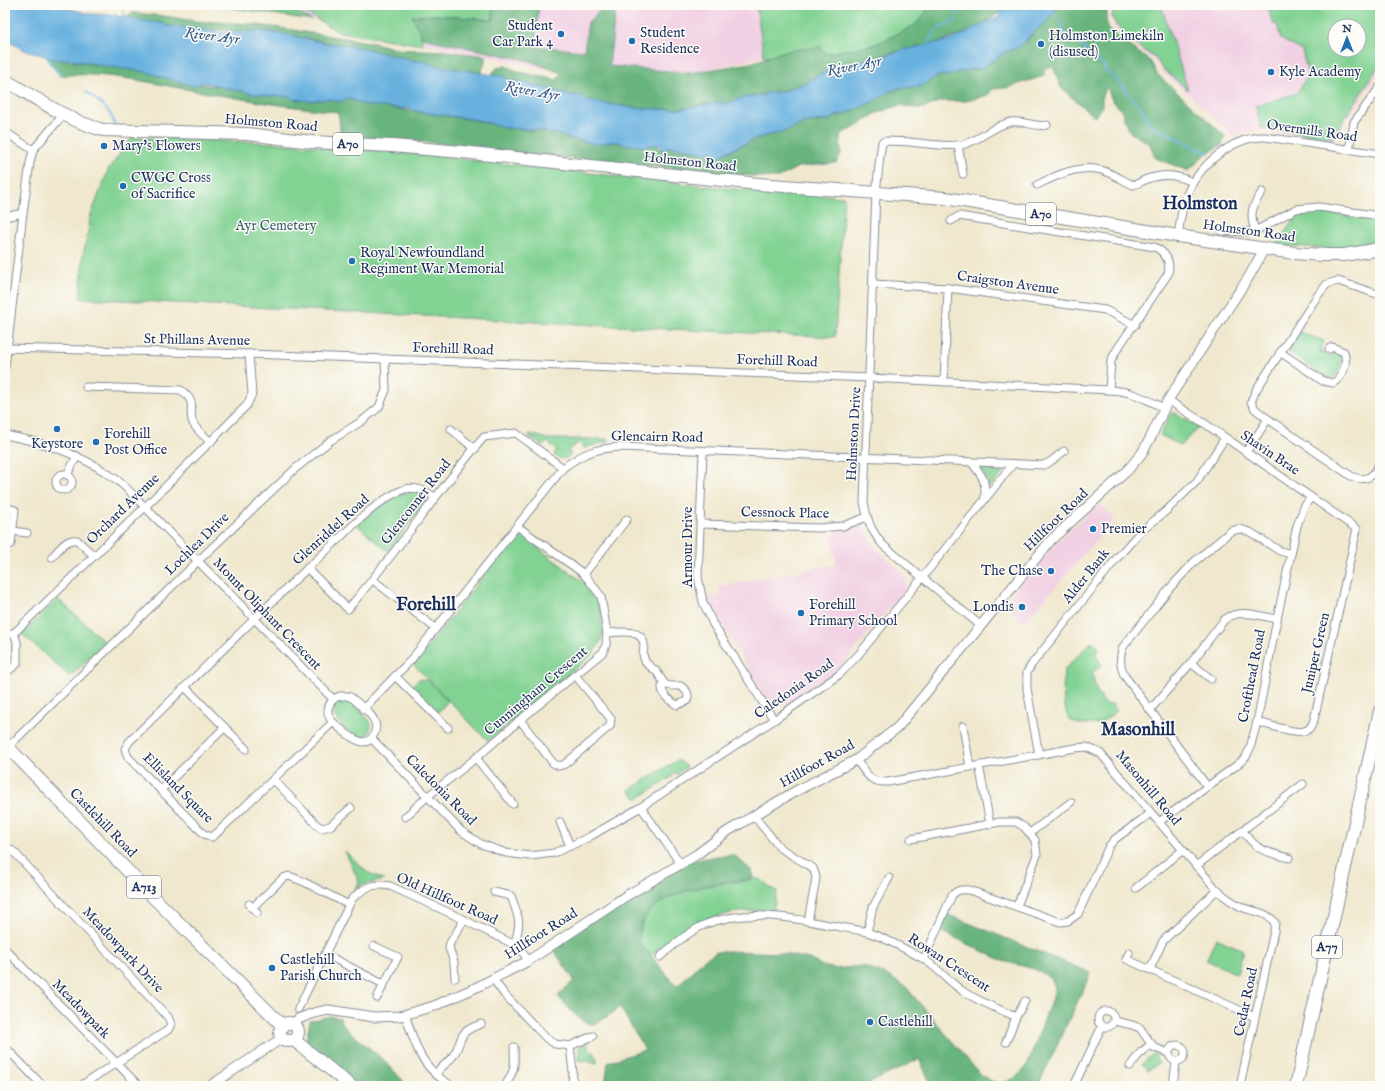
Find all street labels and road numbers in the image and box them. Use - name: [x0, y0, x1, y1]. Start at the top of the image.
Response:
- street label: Holmston Road: [224, 110, 319, 136]
- street label: Overmills Road: [1266, 116, 1359, 146]
- road number: A70: [333, 133, 363, 155]
- street label: Holmston Road: [643, 148, 738, 176]
- road number: A70: [1026, 203, 1056, 225]
- street label: Holmston Road: [1202, 216, 1297, 246]
- street label: Craigston Avenue: [956, 267, 1061, 299]
- street label: St Phillans Avenue: [144, 330, 251, 350]
- street label: Forehill Road: [412, 339, 495, 359]
- street label: Forehill Road: [736, 351, 819, 371]
- street label: Holmston Drive: [843, 386, 865, 482]
- street label: Glencairn Road: [611, 427, 704, 447]
- street label: Shavin Brae: [1237, 427, 1304, 480]
- street label: Glenconner Road: [377, 455, 455, 548]
- street label: Orchard Avenue: [83, 469, 164, 548]
- street label: Hillfoot Road: [1020, 484, 1092, 555]
- street label: Glenriddel Road: [289, 490, 374, 569]
- street label: Cessnock Place: [741, 503, 830, 523]
- street label: Armour Drive: [679, 506, 697, 588]
- street label: Lochlea Drive: [161, 508, 234, 579]
- street label: Alder Bank: [1058, 544, 1114, 608]
- street label: Mount Oliphant Crescent: [209, 554, 326, 674]
- street label: Juniper Green: [1297, 610, 1334, 697]
- street label: Crofthead Road: [1234, 627, 1270, 724]
- street label: Cunningham Crescent: [481, 642, 592, 739]
- street label: Caledonia Road: [751, 655, 838, 723]
- street label: Hillfoot Road: [776, 736, 858, 792]
- street label: Masonhill Road: [1111, 747, 1185, 830]
- street label: Ellisland Square: [139, 749, 218, 828]
- street label: Caledonia Road: [402, 751, 481, 830]
- street label: Castlehill Road: [65, 785, 141, 862]
- street label: Old Hillfoot Road: [394, 869, 501, 930]
- road number: A713: [127, 876, 161, 898]
- street label: Meadowpark Drive: [78, 903, 168, 997]
- street label: Hillfoot Road: [501, 904, 581, 964]
- street label: Rowan Crescent: [904, 930, 994, 996]
- road number: A77: [1312, 936, 1342, 958]
- street label: Cedar Road: [1230, 965, 1262, 1038]
- street label: Meadowpark: [48, 975, 114, 1043]

